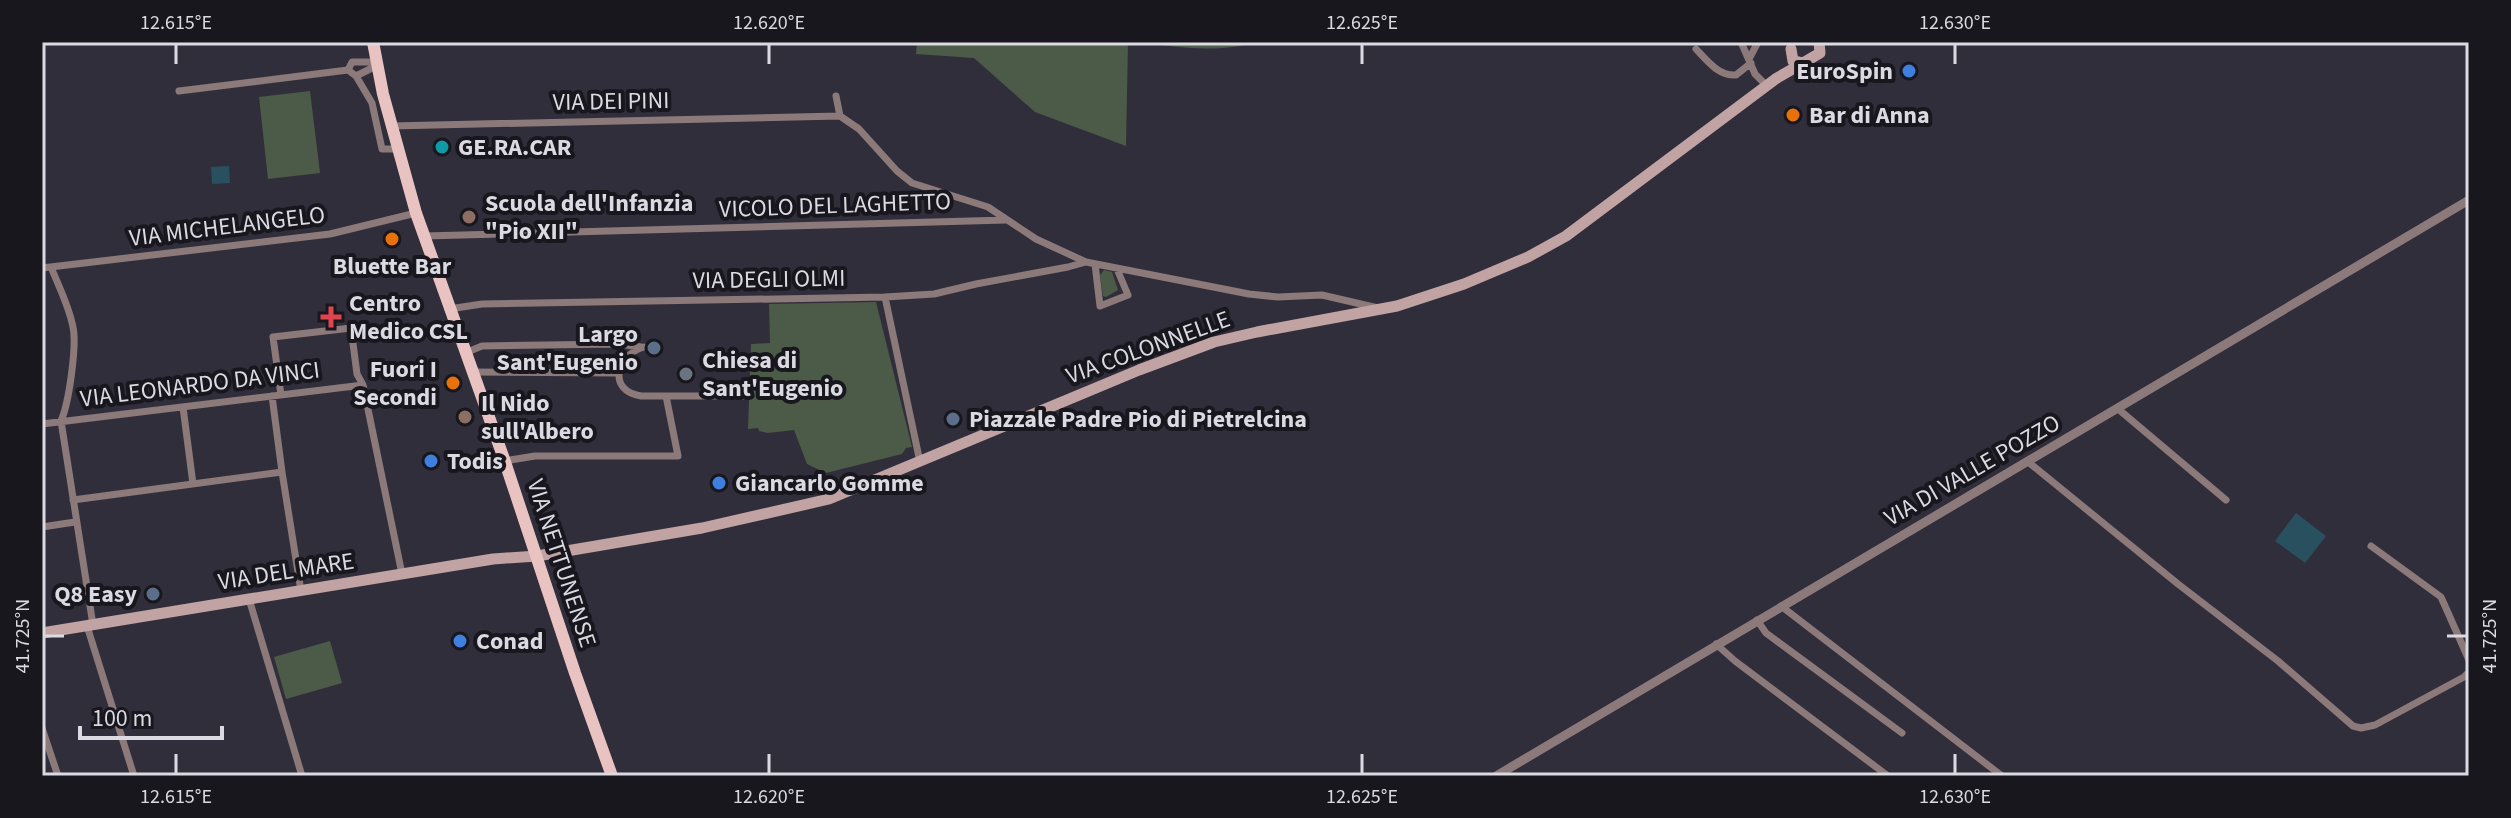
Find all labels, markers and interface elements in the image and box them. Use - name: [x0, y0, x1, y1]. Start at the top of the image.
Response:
- text: 12.615°E: [140, 9, 212, 37]
- text: 12.620°E: [733, 9, 805, 37]
- text: 12.625°E: [1326, 9, 1398, 37]
- text: 12.630°E: [1919, 9, 1991, 37]
- place label: EuroSpin: [1796, 54, 1893, 89]
- marker: EuroSpin: [1900, 62, 1918, 80]
- street label: VIA DEI PINI: [552, 83, 670, 120]
- place label: Bar di Anna: [1809, 98, 1930, 133]
- marker: Bar di Anna: [1784, 106, 1802, 124]
- place label: GE.RA.CAR: [458, 130, 572, 165]
- marker: GE.RA.CAR: [433, 138, 451, 156]
- street label: VICOLO DEL LAGHETTO: [718, 184, 952, 227]
- place label: Scuola dell'Infanzia "Pio XII": [485, 186, 693, 249]
- street label: VIA MICHELANGELO: [127, 197, 327, 256]
- marker: Scuola dell'Infanzia "Pio XII": [460, 208, 478, 226]
- marker: Bluette Bar: [383, 230, 401, 248]
- place label: Bluette Bar: [333, 249, 452, 284]
- street label: VIA DEGLI OLMI: [692, 261, 846, 298]
- place label: Centro Medico CSL: [349, 286, 468, 349]
- street label: VIA COLONNELLE: [1061, 302, 1235, 393]
- marker: Centro Medico CSL: [320, 306, 342, 328]
- place label: Largo Sant'Eugenio: [497, 317, 638, 380]
- marker: Largo Sant'Eugenio: [645, 339, 663, 357]
- place label: Chiesa di Sant'Eugenio: [702, 343, 843, 406]
- street label: VIA LEONARDO DA VINCI: [78, 352, 322, 417]
- place label: Fuori I Secondi: [353, 352, 437, 415]
- marker: Chiesa di Sant'Eugenio: [677, 365, 695, 383]
- marker: Fuori I Secondi: [444, 374, 462, 392]
- place label: Il Nido sull'Albero: [481, 386, 594, 449]
- place label: Piazzale Padre Pio di Pietrelcina: [969, 402, 1307, 437]
- street label: VIA DI VALLE POZZO: [1878, 406, 2067, 535]
- marker: Il Nido sull'Albero: [456, 408, 474, 426]
- marker: Piazzale Padre Pio di Pietrelcina: [944, 410, 962, 428]
- place label: Todis: [447, 444, 503, 479]
- marker: Todis: [422, 452, 440, 470]
- place label: Giancarlo Gomme: [735, 466, 924, 501]
- street label: VIA NETTUNENSE: [518, 474, 605, 652]
- marker: Giancarlo Gomme: [710, 474, 728, 492]
- street label: VIA DEL MARE: [216, 543, 357, 600]
- place label: Q8 Easy: [54, 577, 137, 612]
- marker: Q8 Easy: [144, 585, 162, 603]
- text: 41.725°N: [9, 599, 37, 673]
- text: 41.725°N: [2476, 599, 2504, 673]
- place label: Conad: [476, 624, 543, 659]
- marker: Conad: [451, 632, 469, 650]
- scale bar: [80, 690, 222, 740]
- text: 100 m: [92, 701, 152, 736]
- text: 12.615°E: [140, 783, 212, 811]
- text: 12.620°E: [733, 783, 805, 811]
- text: 12.625°E: [1326, 783, 1398, 811]
- text: 12.630°E: [1919, 783, 1991, 811]

